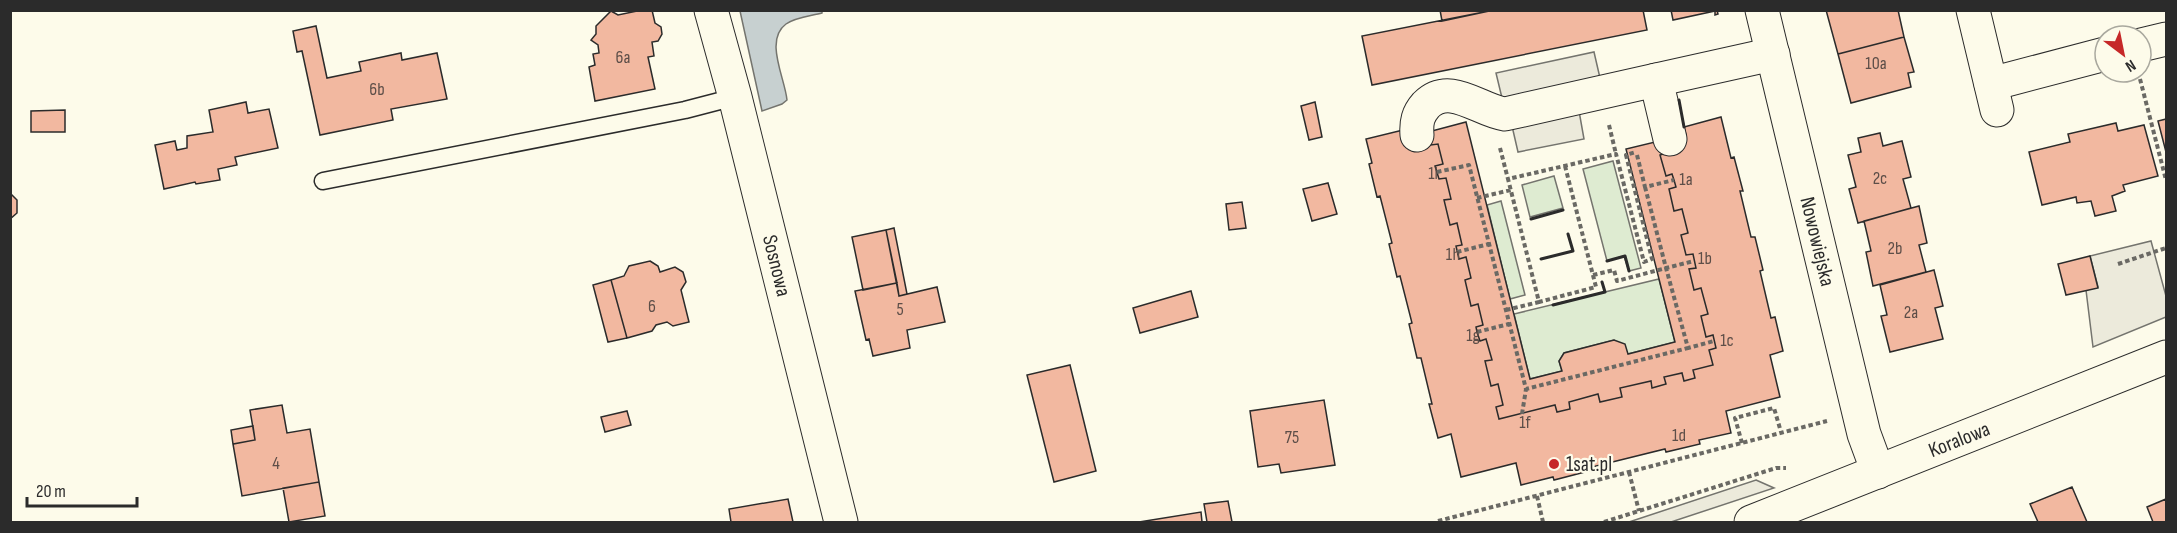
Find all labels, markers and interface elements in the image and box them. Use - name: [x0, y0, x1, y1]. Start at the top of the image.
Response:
- north arrow: [2093, 24, 2153, 84]
- house number: 6a: [616, 47, 630, 68]
- house number: 10a: [1865, 53, 1887, 74]
- text: N: [2121, 55, 2139, 76]
- house number: 6b: [369, 79, 385, 100]
- house number: 1i: [1428, 163, 1438, 184]
- house number: 2c: [1873, 168, 1887, 189]
- house number: 1a: [1679, 169, 1693, 190]
- street label: Nowowiejska: [1794, 194, 1840, 289]
- street label: Sosnowa: [757, 232, 796, 299]
- house number: 2b: [1888, 238, 1902, 259]
- house number: 1h: [1446, 244, 1460, 265]
- house number: 1b: [1698, 248, 1712, 269]
- house number: 6: [648, 296, 656, 317]
- house number: 5: [896, 299, 904, 320]
- house number: 2a: [1904, 302, 1918, 323]
- house number: 1g: [1466, 325, 1480, 346]
- house number: 1c: [1720, 330, 1734, 351]
- house number: 1f: [1519, 412, 1532, 433]
- street label: Koralowa: [1925, 416, 1994, 463]
- house number: 1d: [1672, 425, 1686, 446]
- house number: 75: [1285, 427, 1299, 448]
- place label: 1sat.pl: [1566, 452, 1612, 477]
- house number: 4: [272, 453, 280, 474]
- marker: 1sat.pl: [1547, 457, 1561, 471]
- scale bar: [27, 470, 136, 508]
- text: 20 m: [36, 481, 66, 502]

